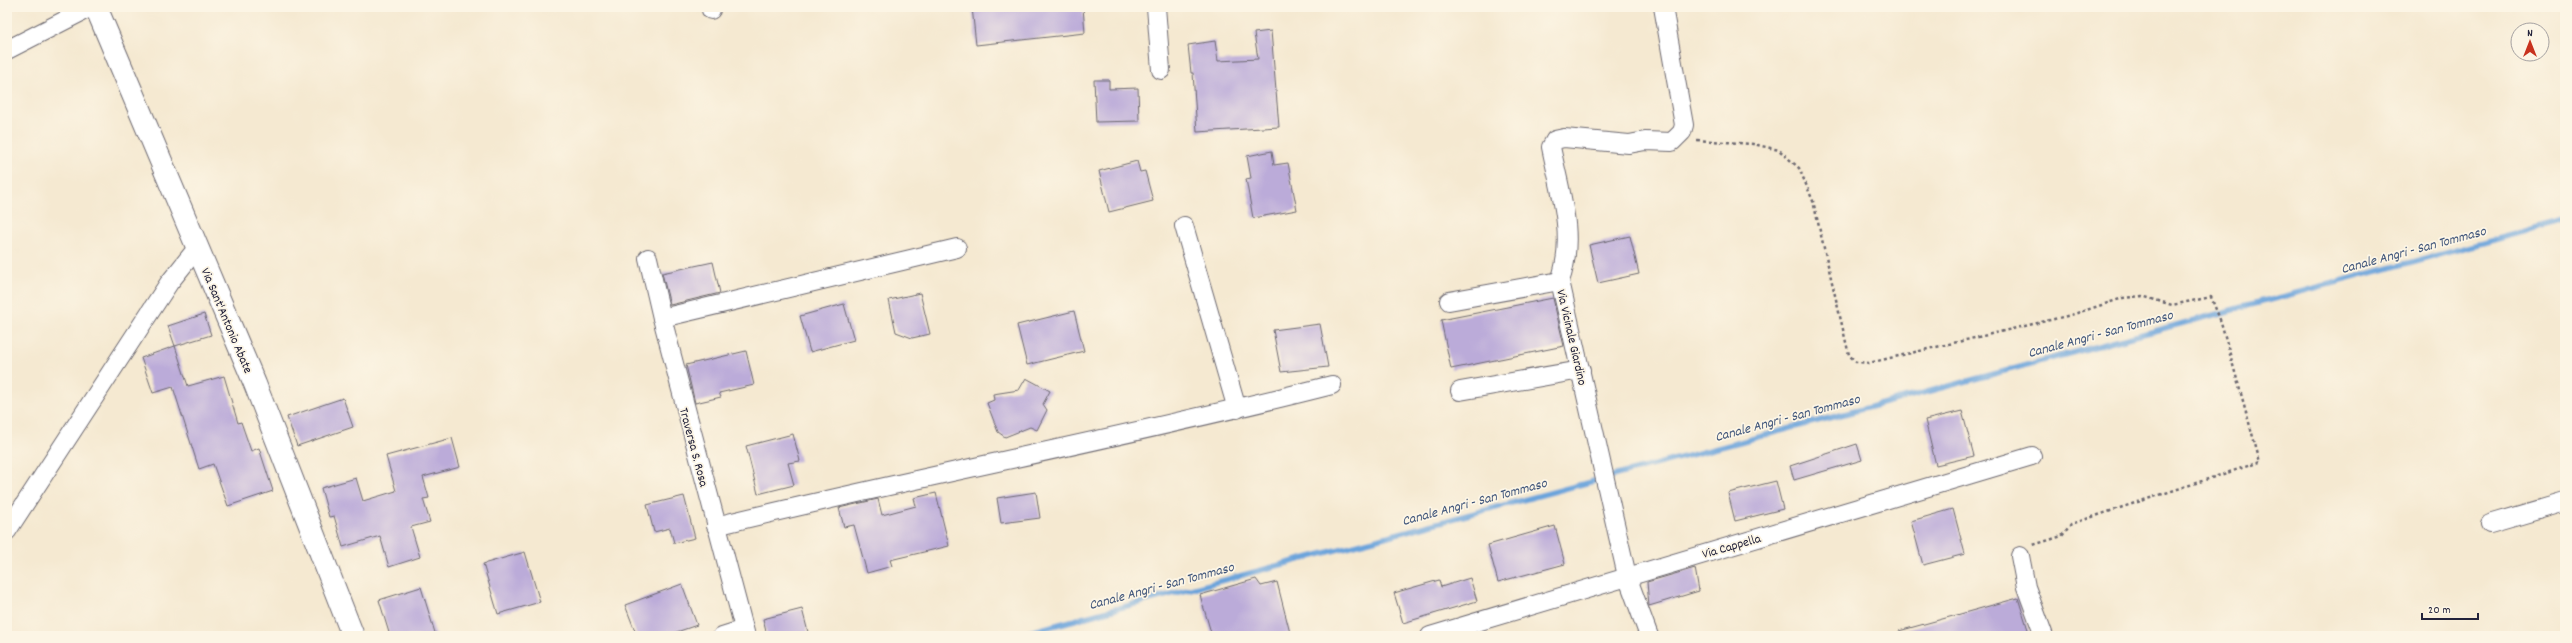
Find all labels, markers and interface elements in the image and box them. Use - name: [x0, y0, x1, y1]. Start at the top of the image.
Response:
- north arrow: [2510, 22, 2550, 62]
- text: N: [2527, 26, 2533, 42]
- water label: Canale Angri - San Tommaso: [2339, 222, 2489, 280]
- street label: Via Sant'Antonio Abate: [195, 265, 257, 377]
- street label: Via Vicinale Giardino: [1550, 288, 1591, 388]
- water label: Canale Angri - San Tommaso: [2026, 306, 2176, 364]
- water label: Canale Angri - San Tommaso: [1713, 390, 1863, 448]
- street label: Traversa S. Rosa: [673, 406, 713, 490]
- water label: Canale Angri - San Tommaso: [1400, 474, 1550, 532]
- street label: Via Cappella: [1700, 530, 1764, 565]
- water label: Canale Angri - San Tommaso: [1087, 558, 1237, 616]
- scale bar: [2422, 595, 2478, 621]
- text: 20 m: [2428, 602, 2451, 619]

